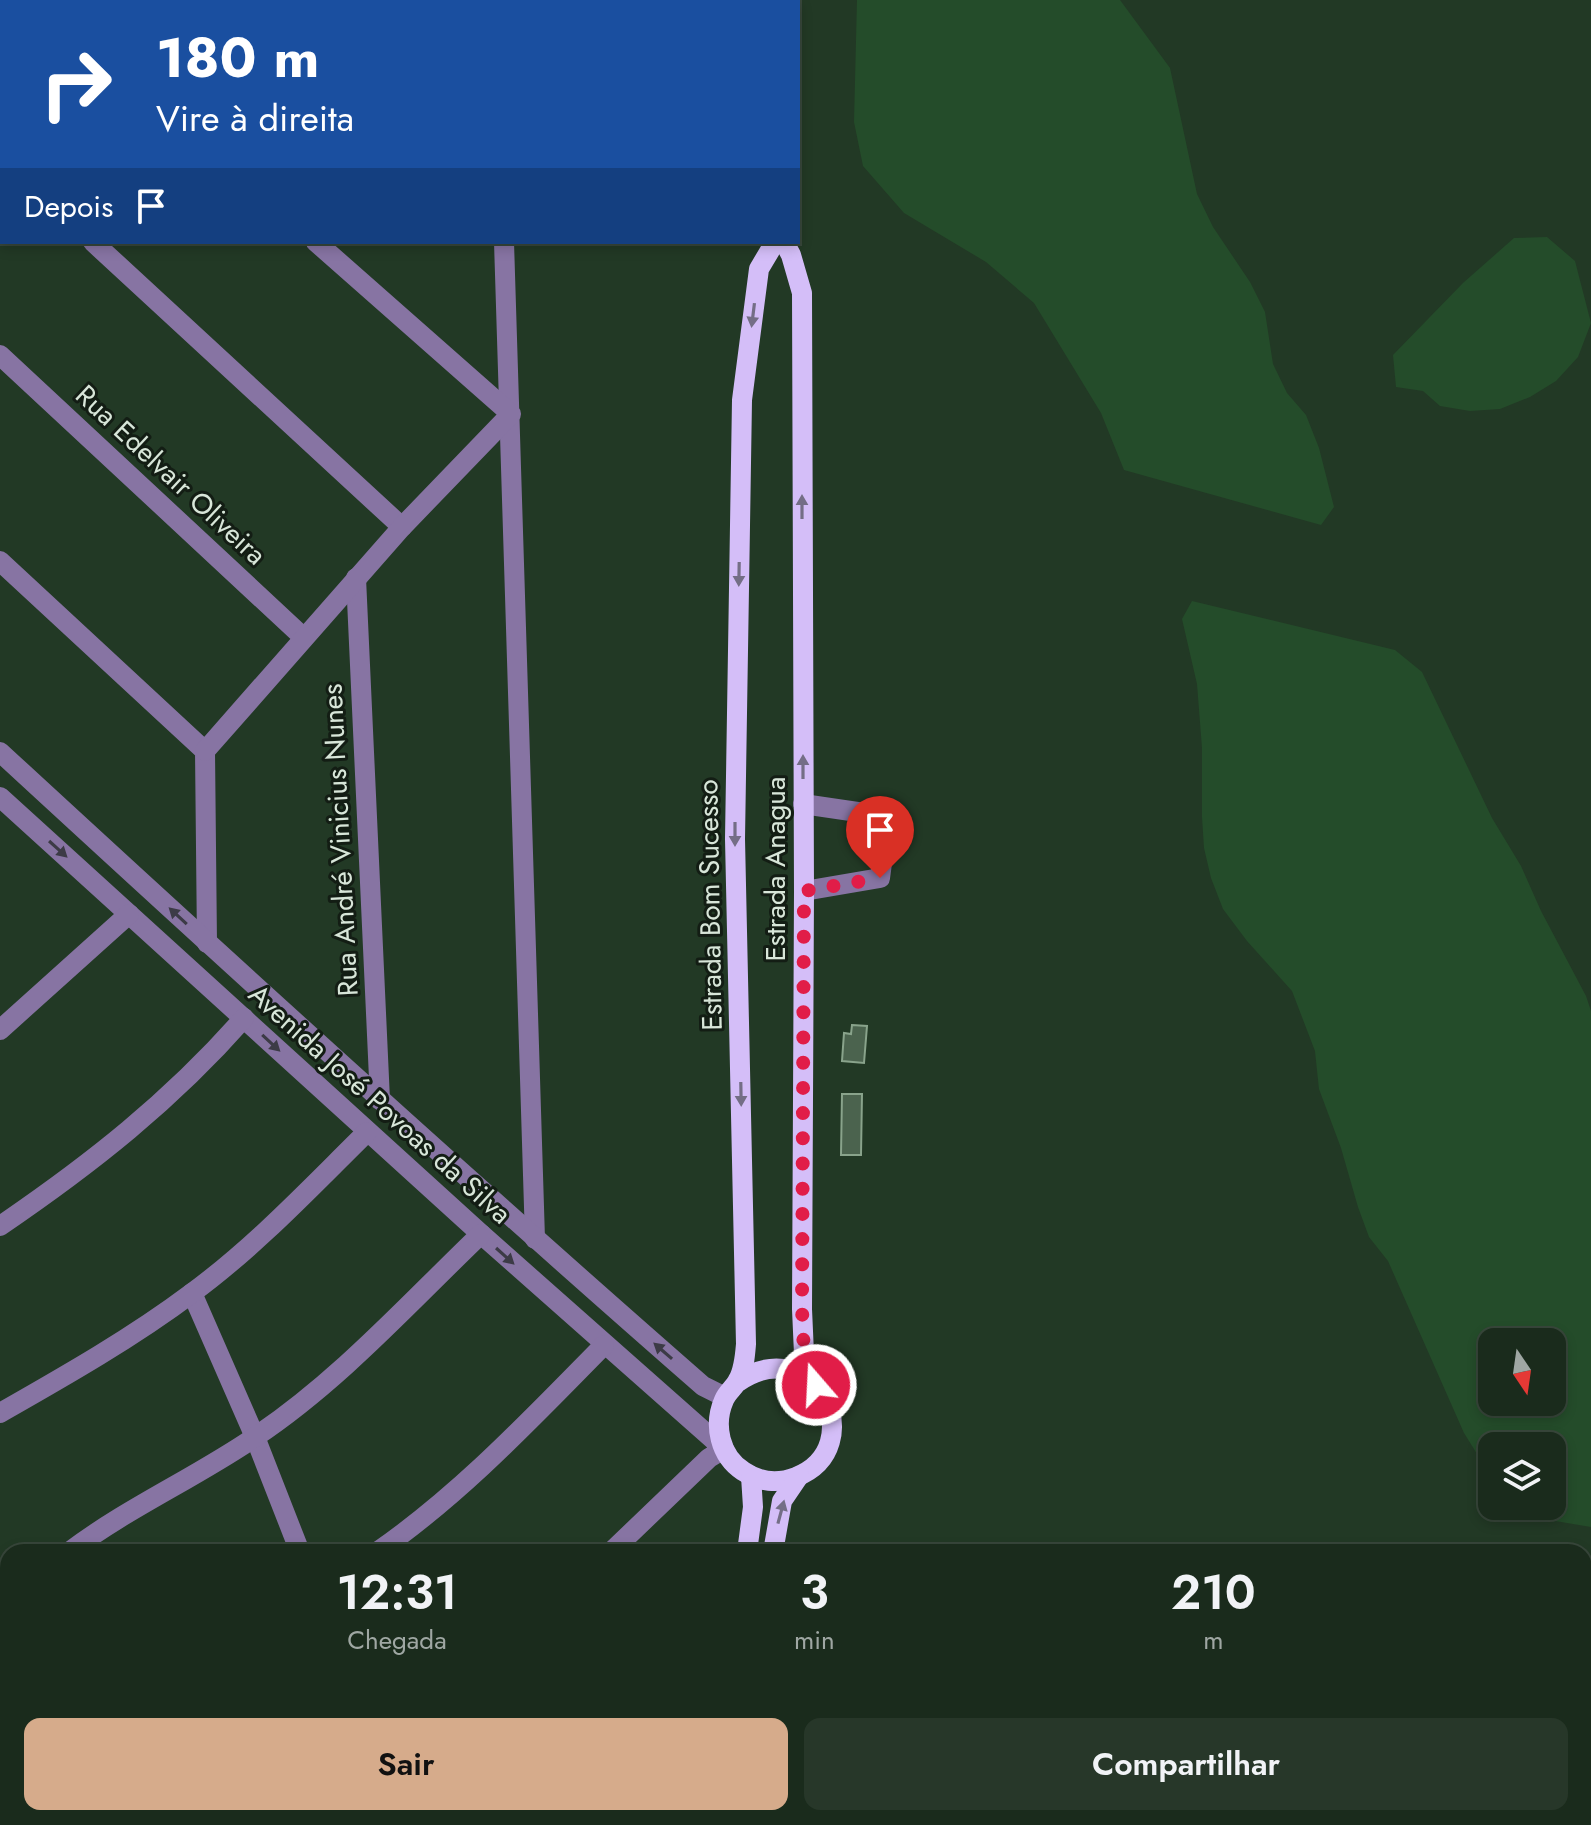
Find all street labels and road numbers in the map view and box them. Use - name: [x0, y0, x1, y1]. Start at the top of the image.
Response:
- street label: Rua Edelvair Oliveira: [66, 375, 276, 575]
- street label: Rua André Vinicius Nunes: [311, 683, 369, 997]
- street label: Estrada Anagua: [755, 776, 796, 962]
- street label: Estrada Bom Sucesso: [687, 779, 733, 1031]
- street label: Avenida José Povoas da Silva: [239, 974, 521, 1234]

